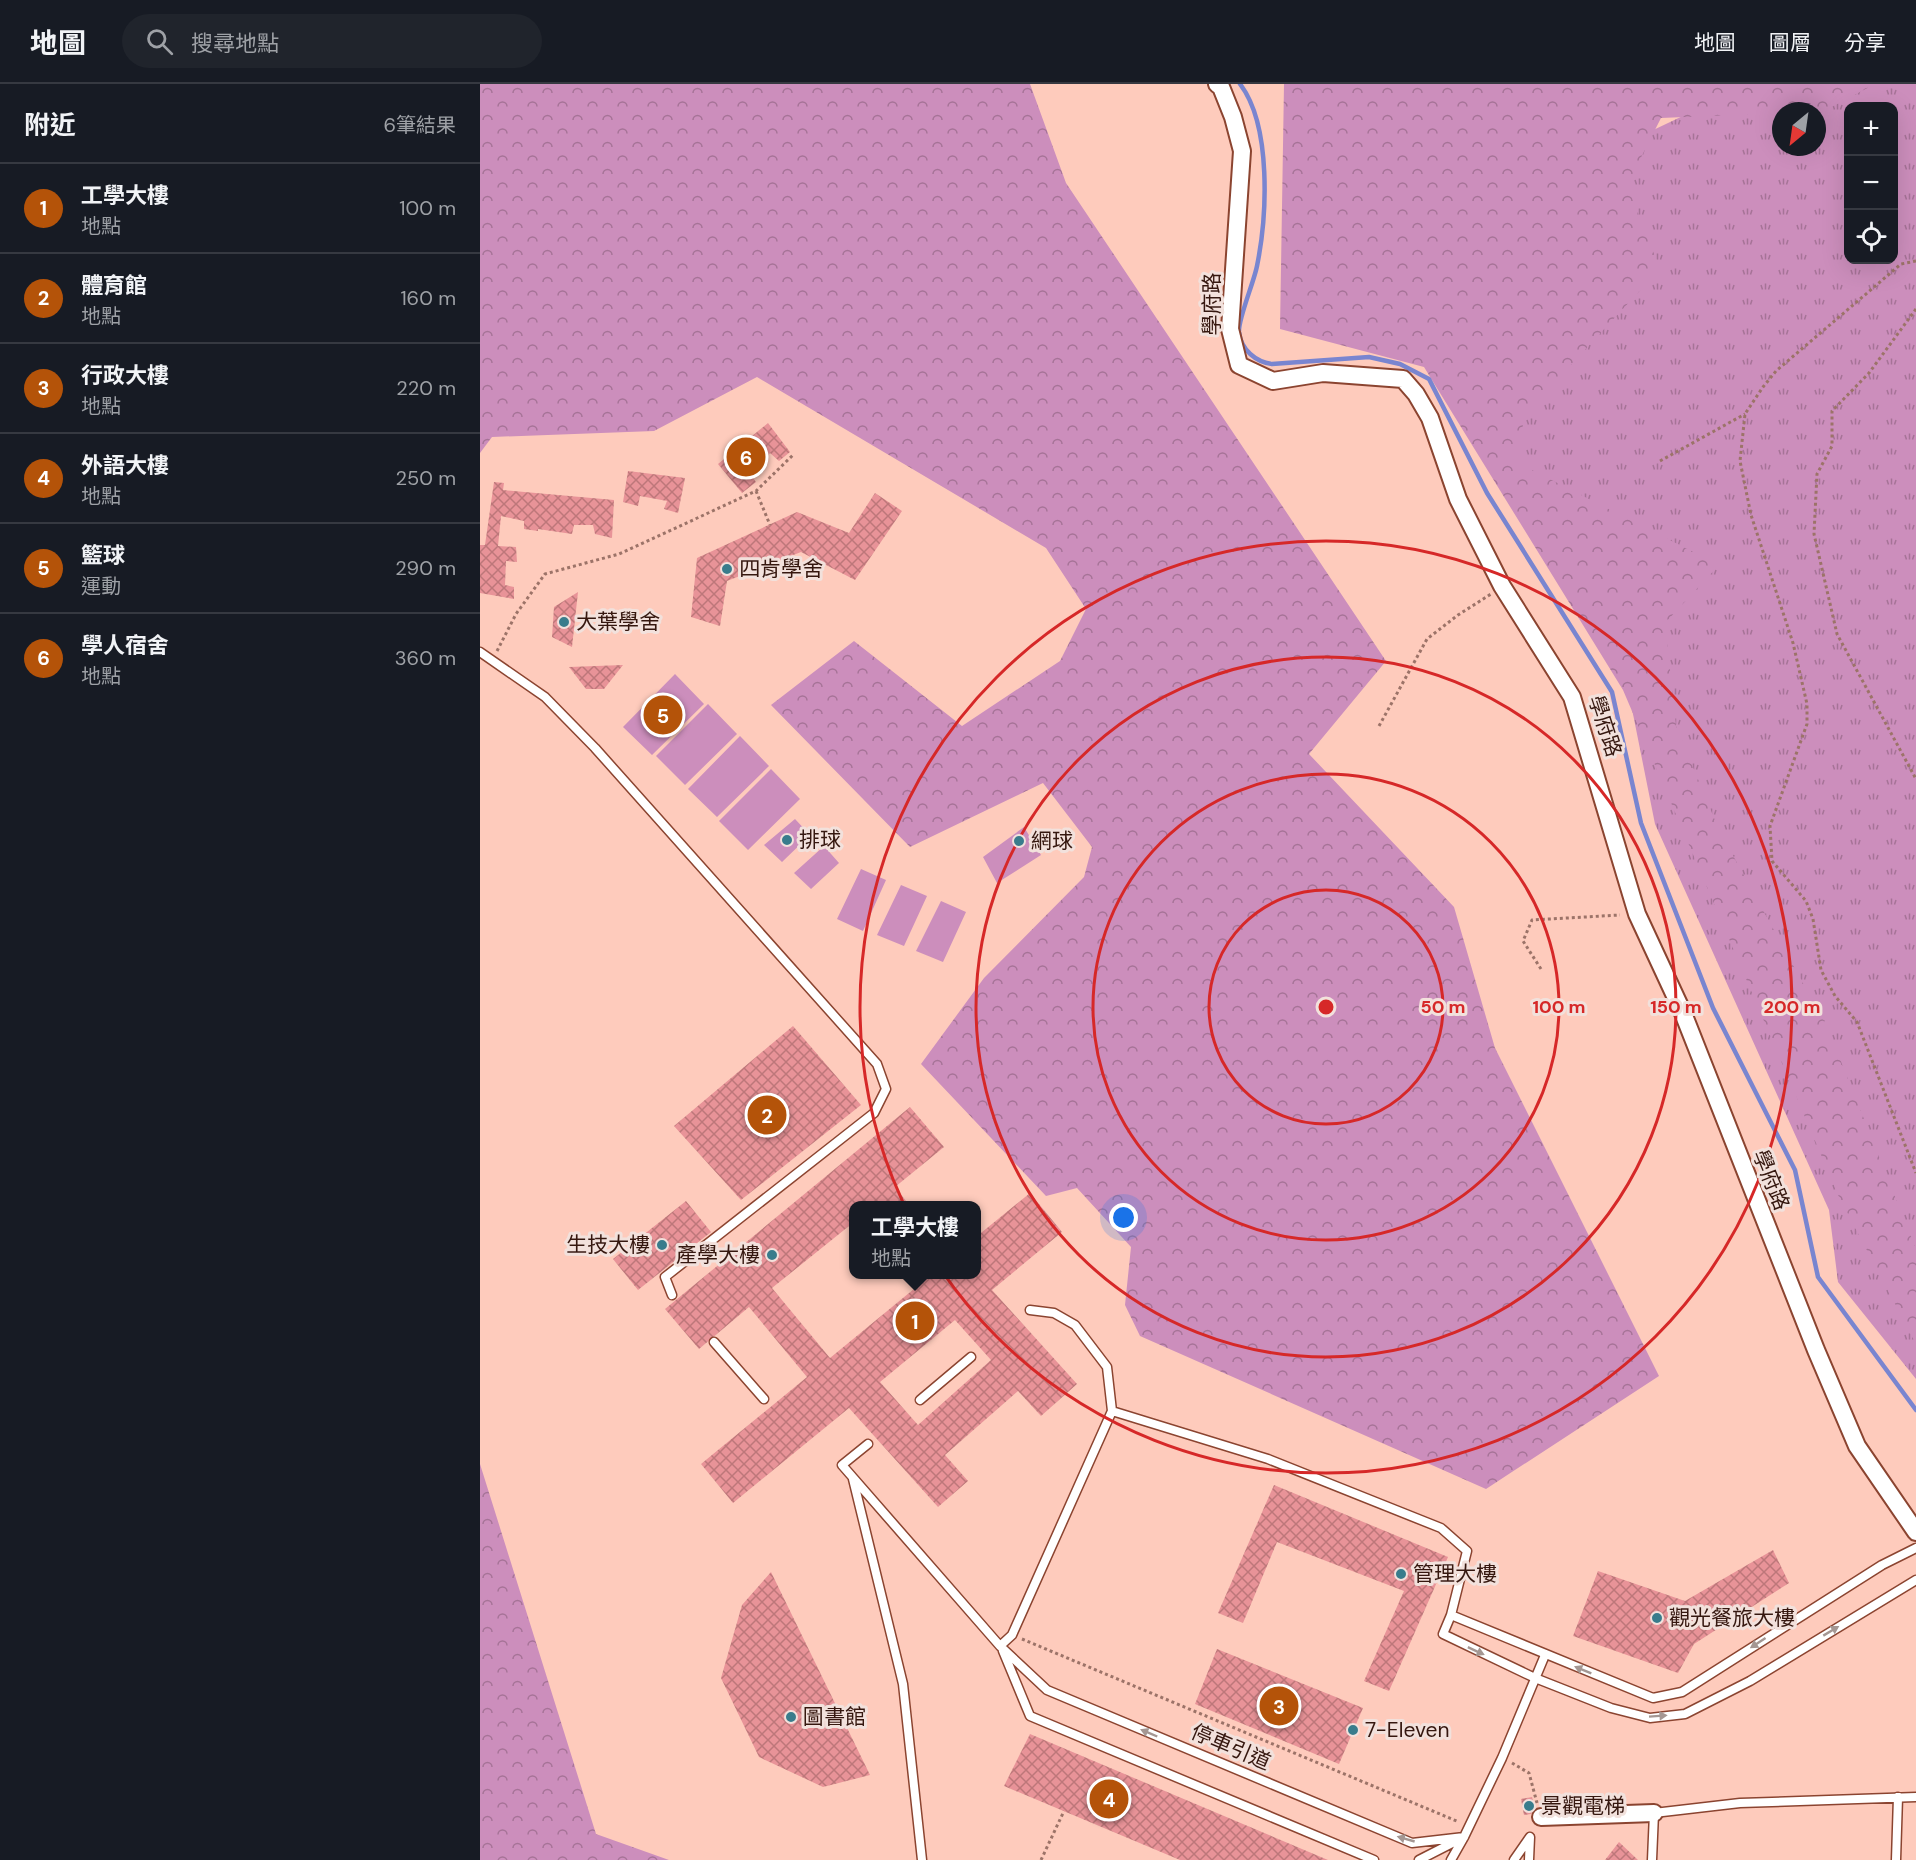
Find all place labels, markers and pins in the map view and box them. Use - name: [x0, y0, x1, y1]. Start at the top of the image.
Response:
- pin: 6: [726, 434, 766, 479]
- place label: 四肯學舍: [739, 555, 823, 583]
- marker: 四肯學舍: [720, 562, 734, 576]
- place label: 大葉學舍: [576, 608, 660, 636]
- marker: 大葉學舍: [557, 615, 571, 629]
- pin: 5: [644, 692, 682, 738]
- place label: 排球: [799, 826, 841, 854]
- place label: 網球: [1031, 827, 1073, 855]
- marker: 排球: [780, 833, 794, 847]
- marker: 網球: [1012, 834, 1026, 848]
- centre of rings: [1316, 997, 1336, 1017]
- pin: 2: [748, 1092, 786, 1138]
- place label: 生技大樓: [566, 1231, 650, 1259]
- marker: 生技大樓: [655, 1238, 669, 1252]
- place label: 產學大樓: [676, 1241, 760, 1269]
- marker: 產學大樓: [765, 1248, 779, 1262]
- pin: 1: [896, 1298, 934, 1344]
- place label: 管理大樓: [1413, 1560, 1497, 1588]
- marker: 管理大樓: [1394, 1567, 1408, 1581]
- place label: 觀光餐旅大樓: [1669, 1604, 1795, 1632]
- marker: 觀光餐旅大樓: [1650, 1611, 1664, 1625]
- pin: 3: [1260, 1684, 1298, 1728]
- place label: 圖書館: [803, 1703, 866, 1731]
- marker: 圖書館: [784, 1710, 798, 1724]
- place label: 7-Eleven: [1365, 1716, 1449, 1744]
- marker: 7-Eleven: [1346, 1723, 1360, 1737]
- pin: 4: [1090, 1776, 1128, 1822]
- place label: 景觀電梯: [1541, 1792, 1625, 1820]
- marker: 景觀電梯: [1522, 1799, 1536, 1813]

